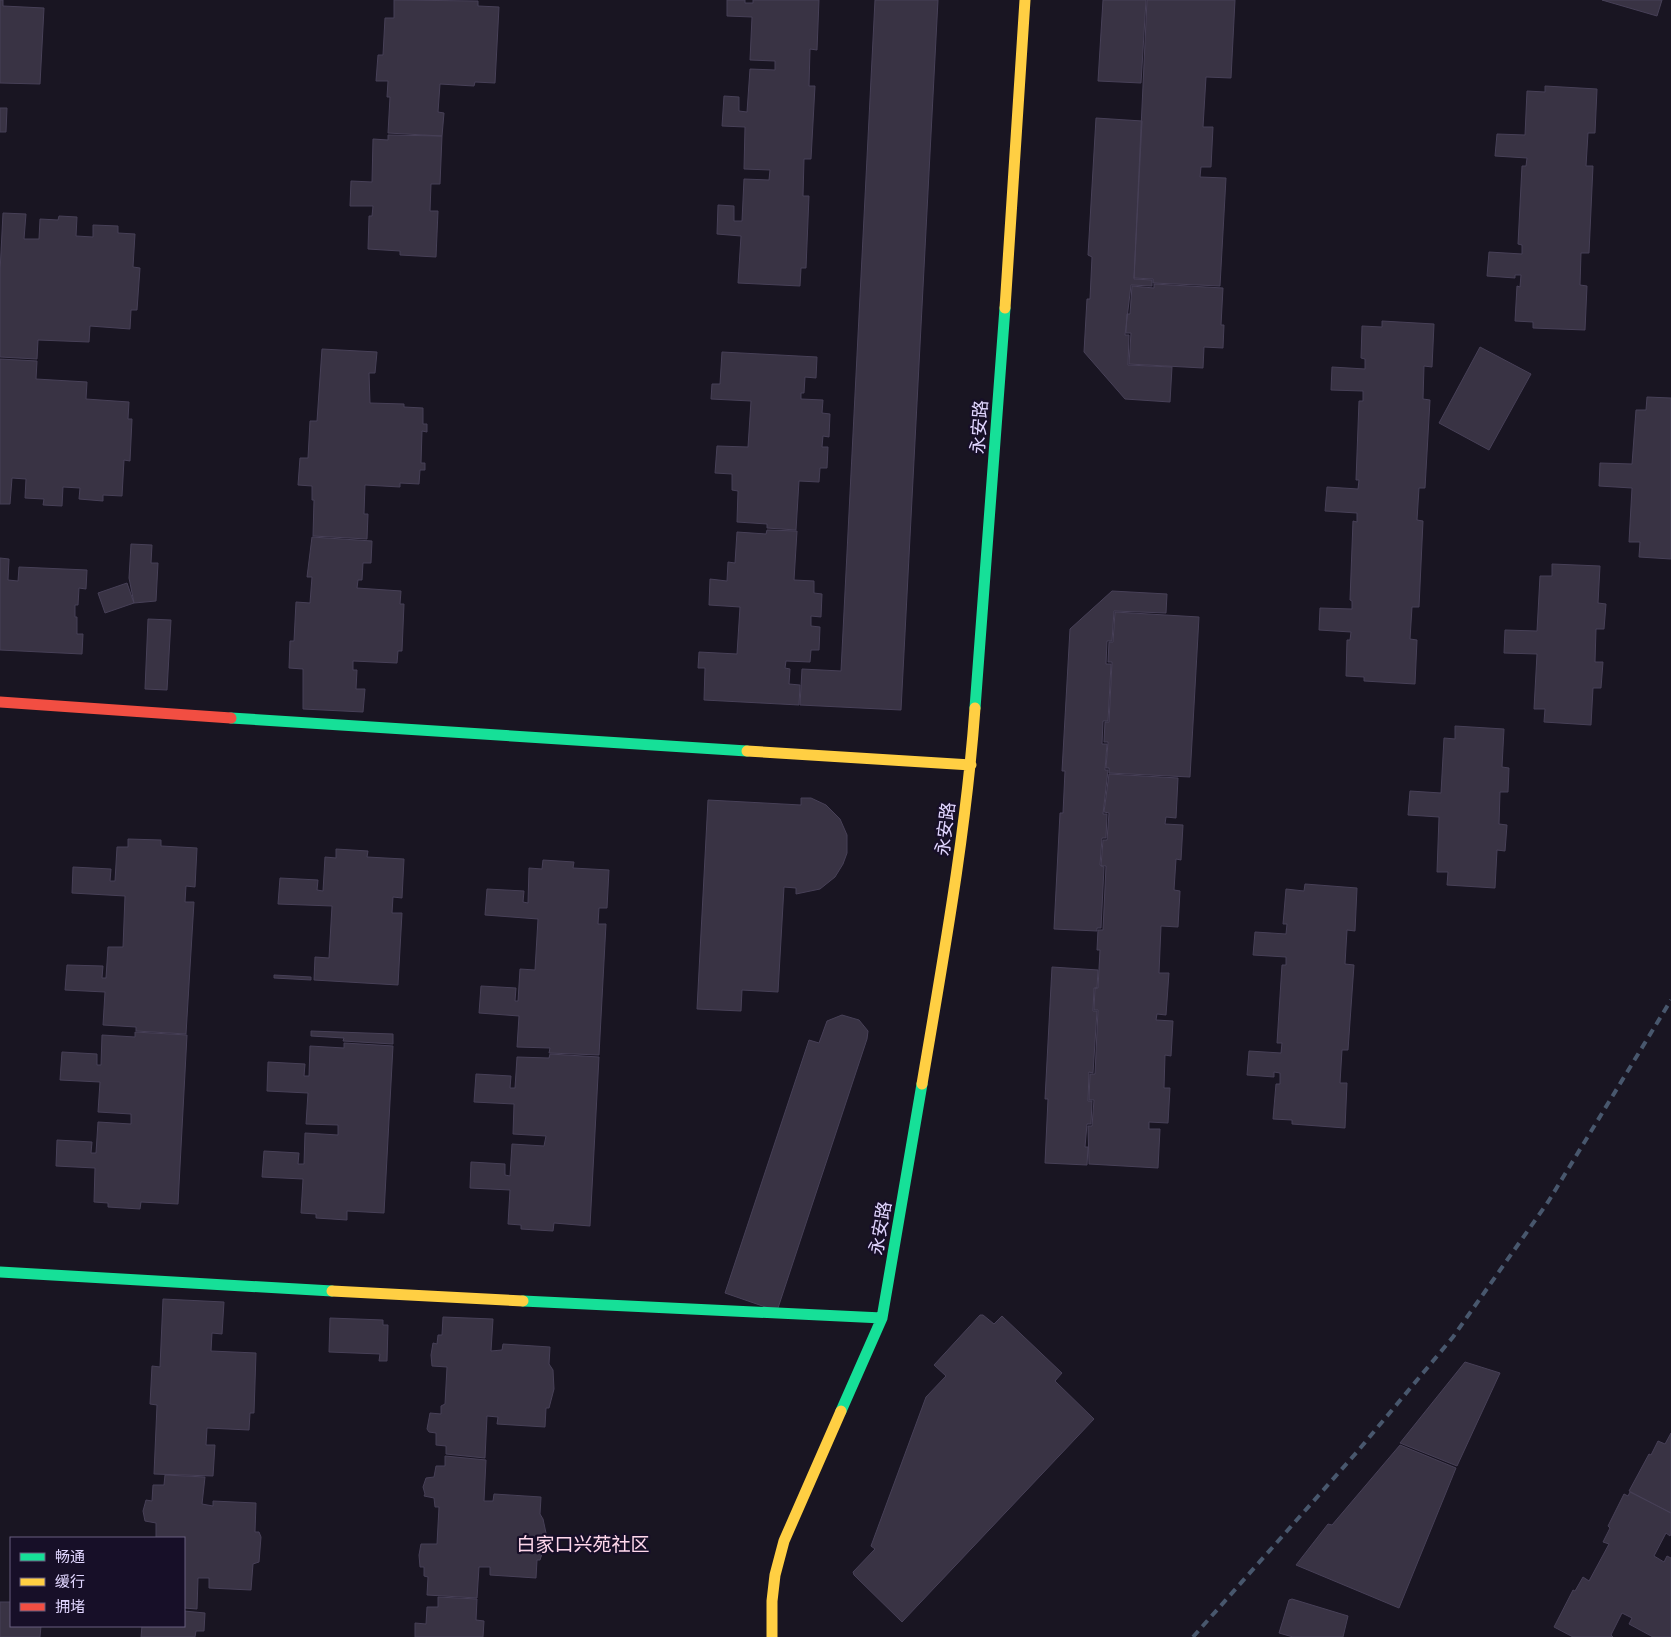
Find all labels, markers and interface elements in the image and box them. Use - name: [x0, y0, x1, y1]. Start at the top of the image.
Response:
- street label: 永安路: [966, 399, 992, 455]
- street label: 永安路: [930, 801, 960, 857]
- street label: 永安路: [864, 1199, 896, 1257]
- district label: 白家口兴苑社区: [516, 1532, 650, 1556]
- legend: [10, 1537, 185, 1627]
- text: 畅通: [55, 1547, 85, 1566]
- text: 缓行: [55, 1572, 85, 1591]
- text: 拥堵: [55, 1597, 85, 1616]

